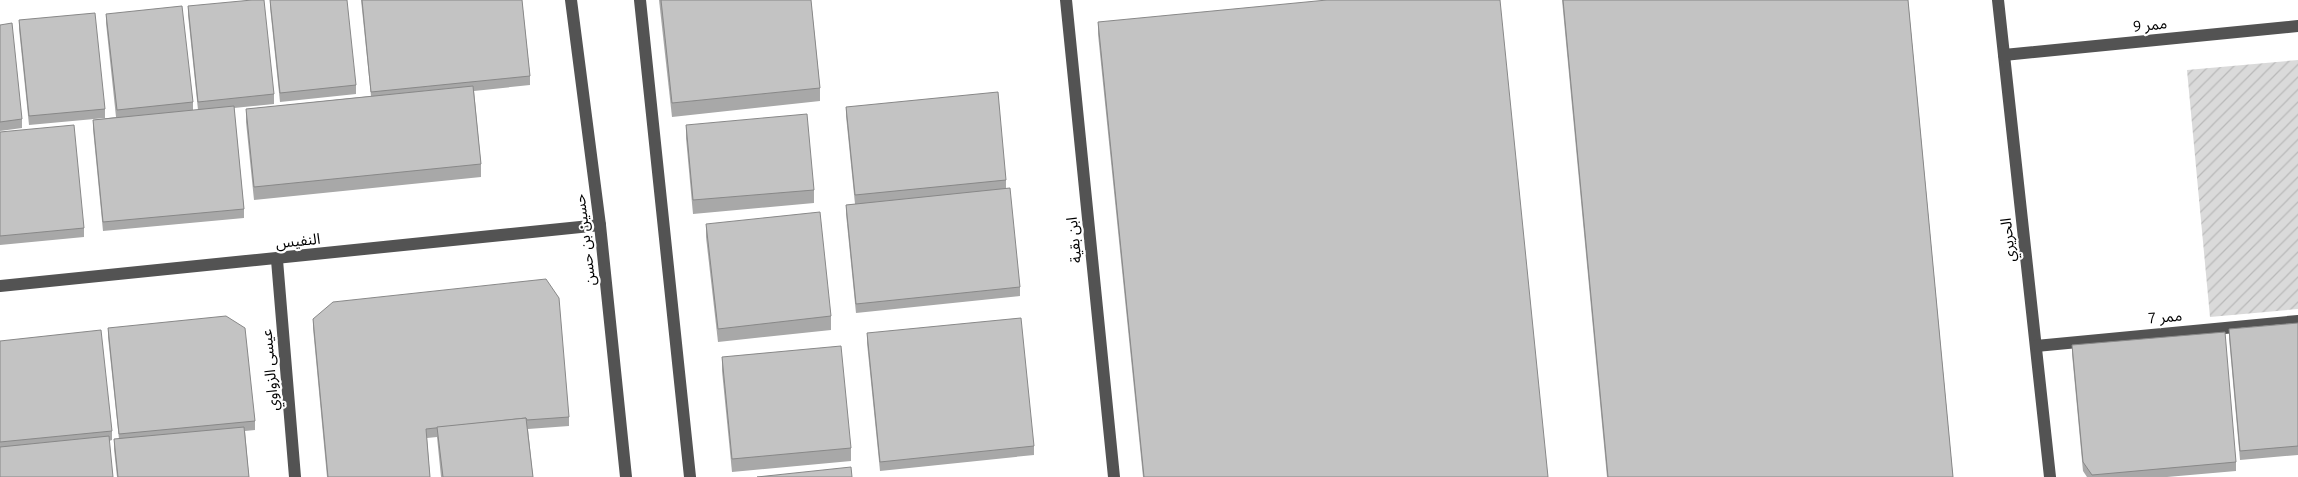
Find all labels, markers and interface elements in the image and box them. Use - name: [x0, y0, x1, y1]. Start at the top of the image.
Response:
- street label: ممر 9: [2132, 14, 2168, 36]
- street label: حسين بن حسن: [570, 193, 600, 287]
- street label: ابن بقية: [1063, 216, 1085, 264]
- street label: الحريري: [1997, 217, 2022, 263]
- street label: النفيس: [275, 230, 321, 252]
- street label: ممر 7: [2147, 307, 2183, 327]
- street label: عيسى الزواوي: [257, 328, 285, 412]

